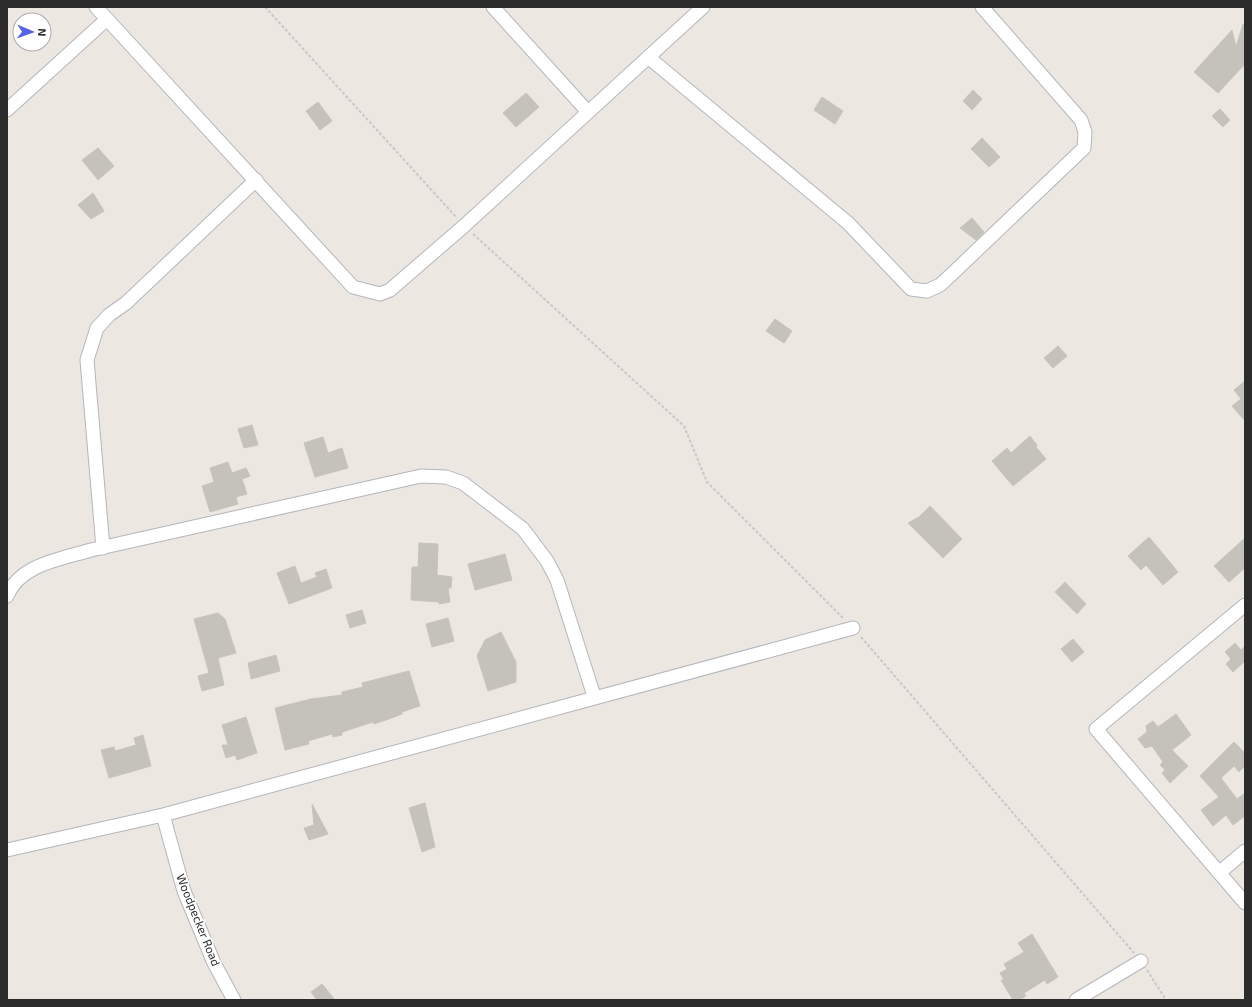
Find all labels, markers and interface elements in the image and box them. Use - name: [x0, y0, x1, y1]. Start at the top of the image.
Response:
- north arrow: [12, 12, 52, 52]
- text: N: [36, 28, 49, 37]
- street label: Woodpecker Road: [174, 871, 224, 968]

